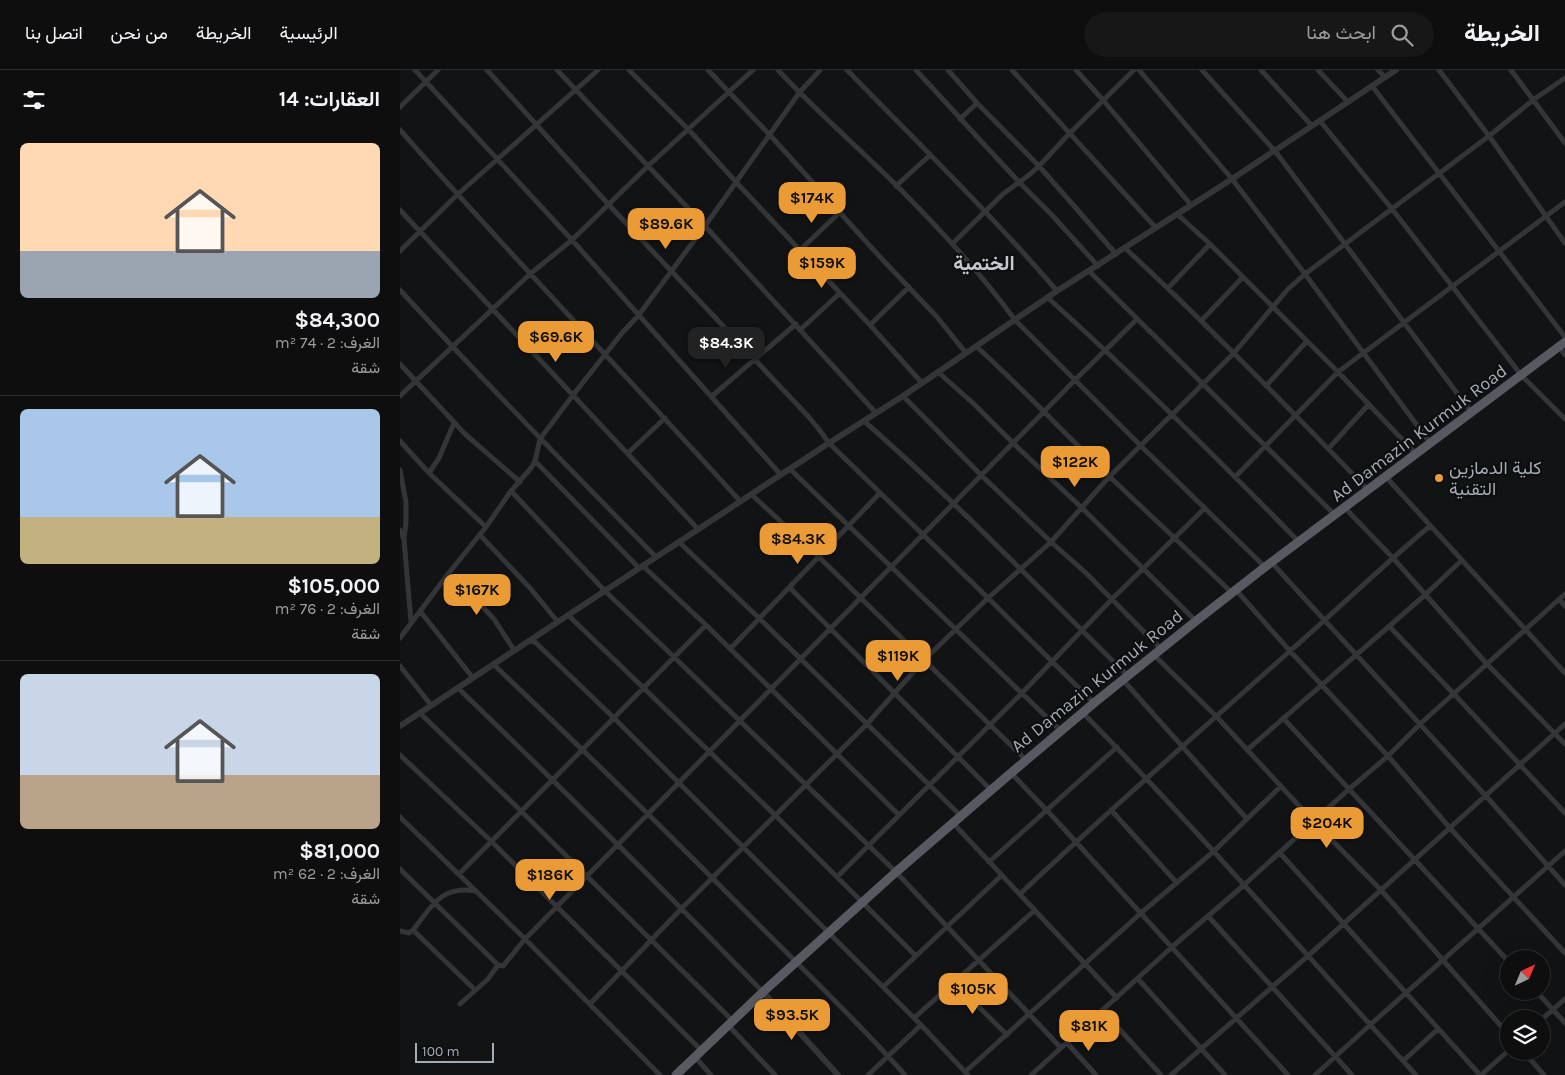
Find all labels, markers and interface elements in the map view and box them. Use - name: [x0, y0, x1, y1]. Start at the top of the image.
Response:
- search box: [1084, 12, 1434, 57]
- text: الخريطة: [1464, 19, 1540, 47]
- icon: search: [1388, 21, 1416, 49]
- text: اتصل بنا: [25, 22, 83, 44]
- text: من نحن: [111, 22, 168, 44]
- text: الخريطة: [196, 22, 252, 44]
- text: الرئيسية: [280, 22, 338, 44]
- text: ابحث هنا: [1306, 22, 1376, 44]
- icon: filters: [20, 86, 48, 114]
- text: العقارات: 14: [279, 87, 380, 111]
- icon: home: [155, 176, 245, 266]
- pin: $174K: [777, 182, 847, 224]
- text: $174K: [790, 188, 834, 207]
- pin: $89.6K: [625, 208, 707, 250]
- text: $89.6K: [639, 214, 693, 233]
- pin: $159K: [787, 246, 857, 289]
- district label: الختمية: [953, 252, 1015, 275]
- text: $159K: [799, 253, 845, 272]
- text: $84,300: [295, 308, 380, 332]
- pin: $69.6K: [515, 320, 597, 363]
- pin: $84.3K: [685, 326, 767, 369]
- text: $69.6K: [529, 327, 583, 346]
- text: الغرف: 2 · 74 m²: [275, 333, 380, 352]
- text: $84.3K: [699, 333, 753, 352]
- text: شقة: [351, 358, 380, 377]
- street label: Ad Damazin Kurmuk Road: [1327, 360, 1511, 506]
- icon: home: [155, 441, 245, 531]
- pin: $122K: [1040, 446, 1110, 488]
- text: $122K: [1052, 452, 1098, 471]
- place label: كلية الدمازين التقنية: [1449, 457, 1541, 500]
- marker: كلية الدمازين التقنية: [1433, 472, 1445, 484]
- pin: $84.3K: [757, 522, 839, 565]
- text: $84.3K: [771, 529, 825, 548]
- text: $105,000: [287, 574, 380, 598]
- pin: $167K: [442, 574, 512, 616]
- text: $167K: [455, 580, 499, 599]
- text: الغرف: 2 · 76 m²: [274, 599, 380, 618]
- street label: Ad Damazin Kurmuk Road: [1007, 605, 1187, 757]
- text: شقة: [351, 624, 380, 643]
- pin: $119K: [863, 640, 933, 682]
- text: $119K: [877, 646, 919, 665]
- icon: home: [155, 706, 245, 796]
- pin: $204K: [1292, 806, 1362, 849]
- text: $204K: [1302, 813, 1352, 832]
- text: $81,000: [299, 839, 380, 863]
- pin: $186K: [515, 858, 585, 901]
- text: الغرف: 2 · 62 m²: [273, 864, 380, 883]
- text: $186K: [526, 865, 574, 884]
- text: شقة: [351, 889, 380, 908]
- north arrow: [1500, 950, 1550, 1000]
- map controls: [1500, 950, 1550, 1060]
- pin: $105K: [938, 972, 1008, 1015]
- text: $105K: [950, 979, 996, 998]
- pin: $93.5K: [751, 998, 833, 1041]
- text: $93.5K: [765, 1005, 819, 1024]
- pin: $81K: [1059, 1010, 1119, 1052]
- button: layers: [1500, 1010, 1550, 1060]
- text: $81K: [1070, 1016, 1108, 1035]
- scale bar: [415, 1040, 494, 1063]
- text: 100 m: [422, 1043, 460, 1060]

